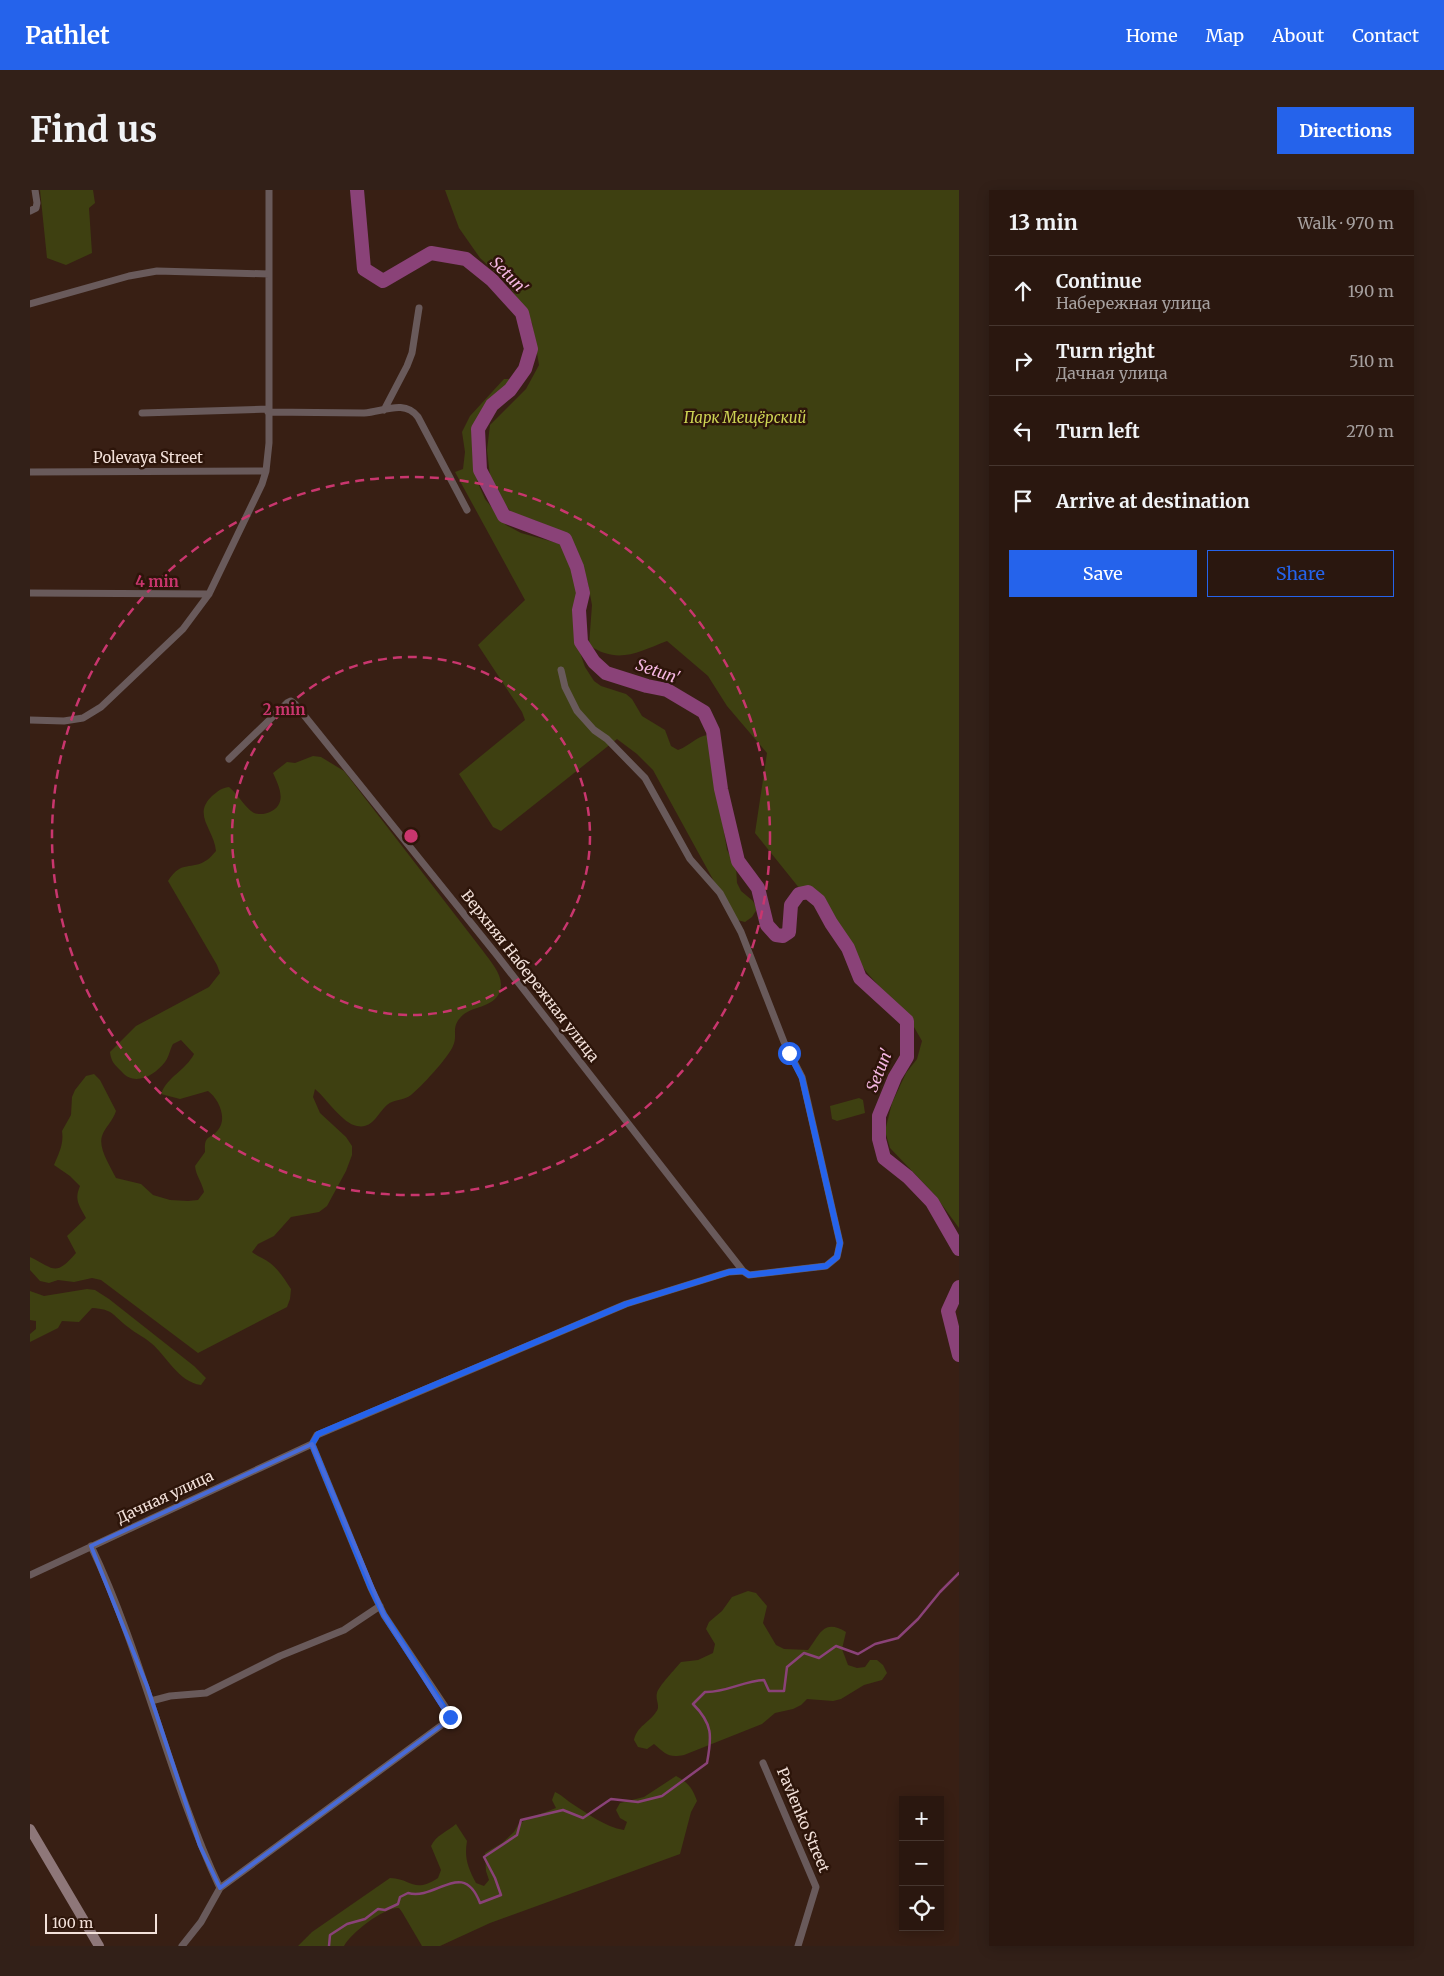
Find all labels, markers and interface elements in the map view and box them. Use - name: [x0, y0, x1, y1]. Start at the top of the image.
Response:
- text: Pathlet: [25, 20, 110, 51]
- text: Home: [1126, 24, 1178, 47]
- text: Map: [1206, 24, 1244, 47]
- text: About: [1272, 24, 1324, 47]
- text: Contact: [1352, 24, 1419, 47]
- button: Directions: [1277, 107, 1414, 154]
- text: Find us: [30, 108, 157, 152]
- text: 13 min: [1009, 209, 1078, 236]
- text: Walk · 970 m: [1297, 213, 1394, 233]
- water label: Setun': [486, 252, 532, 298]
- text: Continue: [1056, 269, 1142, 293]
- icon: ahead: [1009, 277, 1037, 305]
- text: 190 m: [1348, 281, 1394, 301]
- text: Набережная улица: [1056, 293, 1211, 313]
- text: Turn right: [1056, 339, 1155, 363]
- icon: right: [1009, 347, 1037, 375]
- text: 510 m: [1349, 351, 1394, 371]
- text: Дачная улица: [1056, 363, 1168, 383]
- park label: Парк Мещёрский: [684, 408, 807, 427]
- icon: left: [1009, 417, 1037, 445]
- text: Turn left: [1056, 419, 1140, 443]
- text: 270 m: [1346, 421, 1394, 441]
- street label: Polevaya Street: [93, 448, 203, 467]
- icon: arrive: [1009, 487, 1037, 515]
- text: Arrive at destination: [1056, 489, 1250, 513]
- button: Save: [1009, 550, 1197, 597]
- button: Share: [1207, 550, 1394, 597]
- text: 4 min: [135, 572, 179, 591]
- water label: Setun': [634, 654, 682, 688]
- text: 2 min: [263, 700, 305, 719]
- centre of rings: [402, 827, 420, 845]
- street label: Верхняя Набережная улица: [457, 886, 603, 1065]
- route start: [778, 1042, 801, 1065]
- water label: Setun': [861, 1045, 897, 1095]
- street label: Дачная улица: [113, 1466, 216, 1527]
- route end: [439, 1706, 462, 1729]
- street label: Pavlenko Street: [773, 1764, 834, 1875]
- map controls: [899, 1796, 944, 1931]
- button: +: [899, 1796, 944, 1841]
- button: −: [899, 1841, 944, 1886]
- button: locate: [899, 1886, 944, 1931]
- scale bar: [45, 1911, 158, 1934]
- text: 100 m: [52, 1914, 93, 1932]

